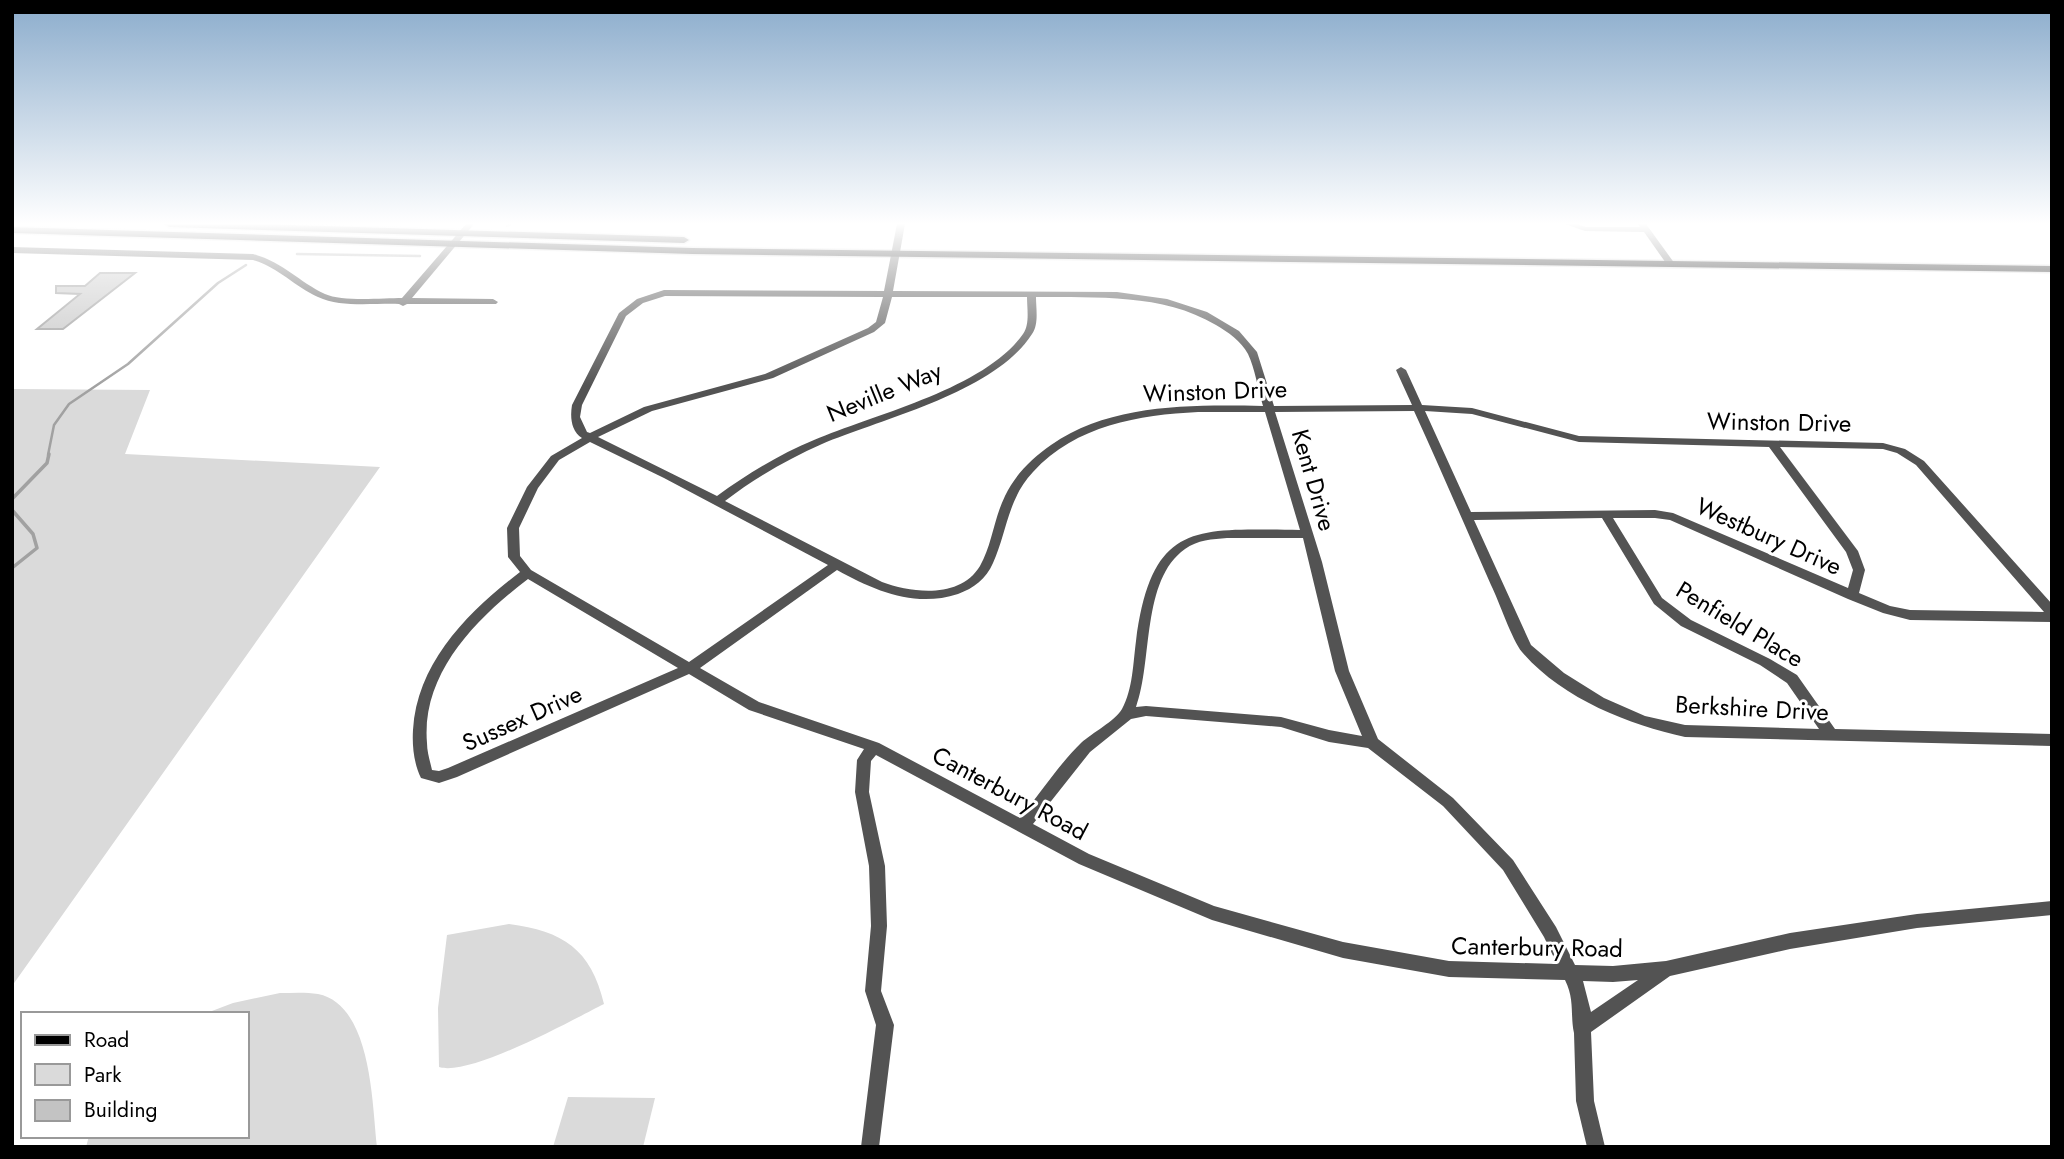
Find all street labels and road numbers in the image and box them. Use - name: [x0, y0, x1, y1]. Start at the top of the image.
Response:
- street label: Neville Way: [821, 353, 947, 431]
- street label: Winston Drive: [1142, 371, 1288, 411]
- street label: Winston Drive: [1707, 403, 1851, 441]
- street label: Kent Drive: [1283, 425, 1345, 535]
- street label: Westbury Drive: [1691, 488, 1847, 584]
- street label: Penfield Place: [1670, 572, 1810, 676]
- street label: Sussex Drive: [457, 676, 587, 760]
- street label: Berkshire Drive: [1674, 686, 1830, 730]
- street label: Canterbury Road: [926, 737, 1094, 849]
- street label: Canterbury Road: [1451, 928, 1623, 966]

